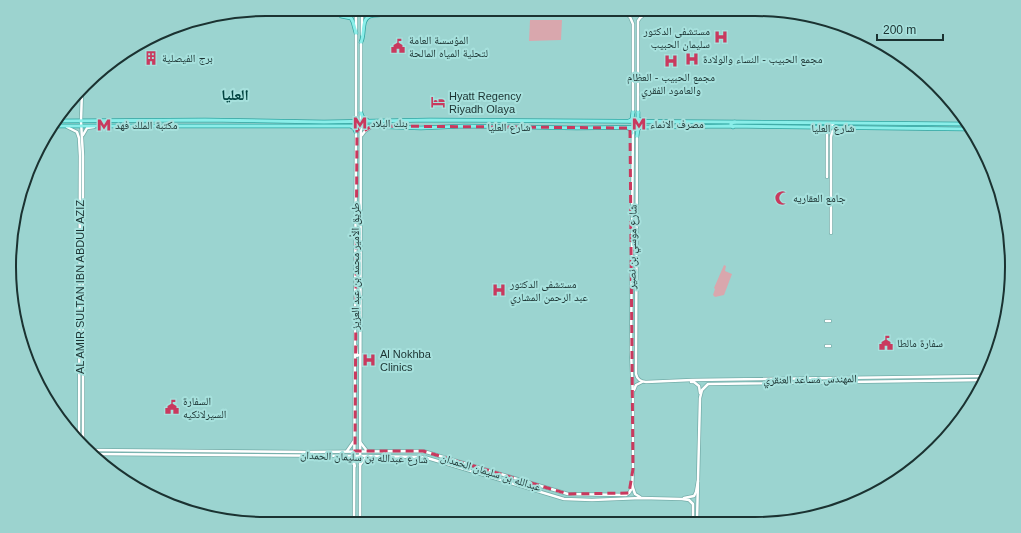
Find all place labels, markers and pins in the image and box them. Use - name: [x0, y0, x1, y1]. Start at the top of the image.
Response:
- place label: مستشفى الدكتور سليمان الحبيب: [642, 25, 710, 51]
- hospital icon: مستشفى الدكتور سليمان الحبيب: [713, 29, 729, 45]
- place label: المؤسسة العامة لتحلية المياه المالحة: [409, 34, 488, 59]
- public building icon: المؤسسة العامة لتحلية المياه المالحة: [390, 38, 406, 54]
- building icon: برج الفيصلية: [143, 50, 159, 66]
- hospital icon: مجمع الحبيب - النساء والولادة: [684, 51, 700, 67]
- place label: برج الفيصلية: [162, 52, 213, 65]
- hospital icon: مجمع الحبيب - العظام والعامود الفقري: [663, 53, 679, 69]
- place label: مجمع الحبيب - النساء والولادة: [703, 53, 823, 66]
- place label: مجمع الحبيب - العظام والعامود الفقري: [627, 71, 715, 99]
- place label: Hyatt Regency Riyadh Olaya: [449, 90, 522, 115]
- hotel icon: Hyatt Regency Riyadh Olaya: [430, 94, 446, 110]
- metro station icon: بنك البلاد: [352, 115, 368, 131]
- metro station icon: مصرف الانماء: [631, 116, 647, 132]
- metro station icon: مكتبة الملك فهد: [96, 117, 112, 133]
- place label: بنك البلاد: [371, 117, 408, 129]
- place label: مصرف الانماء: [650, 118, 704, 130]
- place label: مكتبة الملك فهد: [115, 119, 178, 131]
- mosque icon: جامع العقاريه: [774, 190, 790, 206]
- place label: جامع العقاريه: [793, 192, 846, 205]
- place label: مستشفى الدكتور عبد الرحمن المشاري: [509, 278, 589, 306]
- hospital icon: مستشفى الدكتور عبد الرحمن المشاري: [491, 282, 507, 298]
- public building icon: سفارة مالطا: [878, 335, 894, 351]
- place label: سفارة مالطا: [897, 337, 943, 349]
- place label: Al Nokhba Clinics: [380, 348, 432, 373]
- hospital icon: Al Nokhba Clinics: [361, 352, 377, 368]
- place label: السفارة السيرلانكيه: [183, 395, 226, 420]
- public building icon: السفارة السيرلانكيه: [164, 399, 180, 415]

